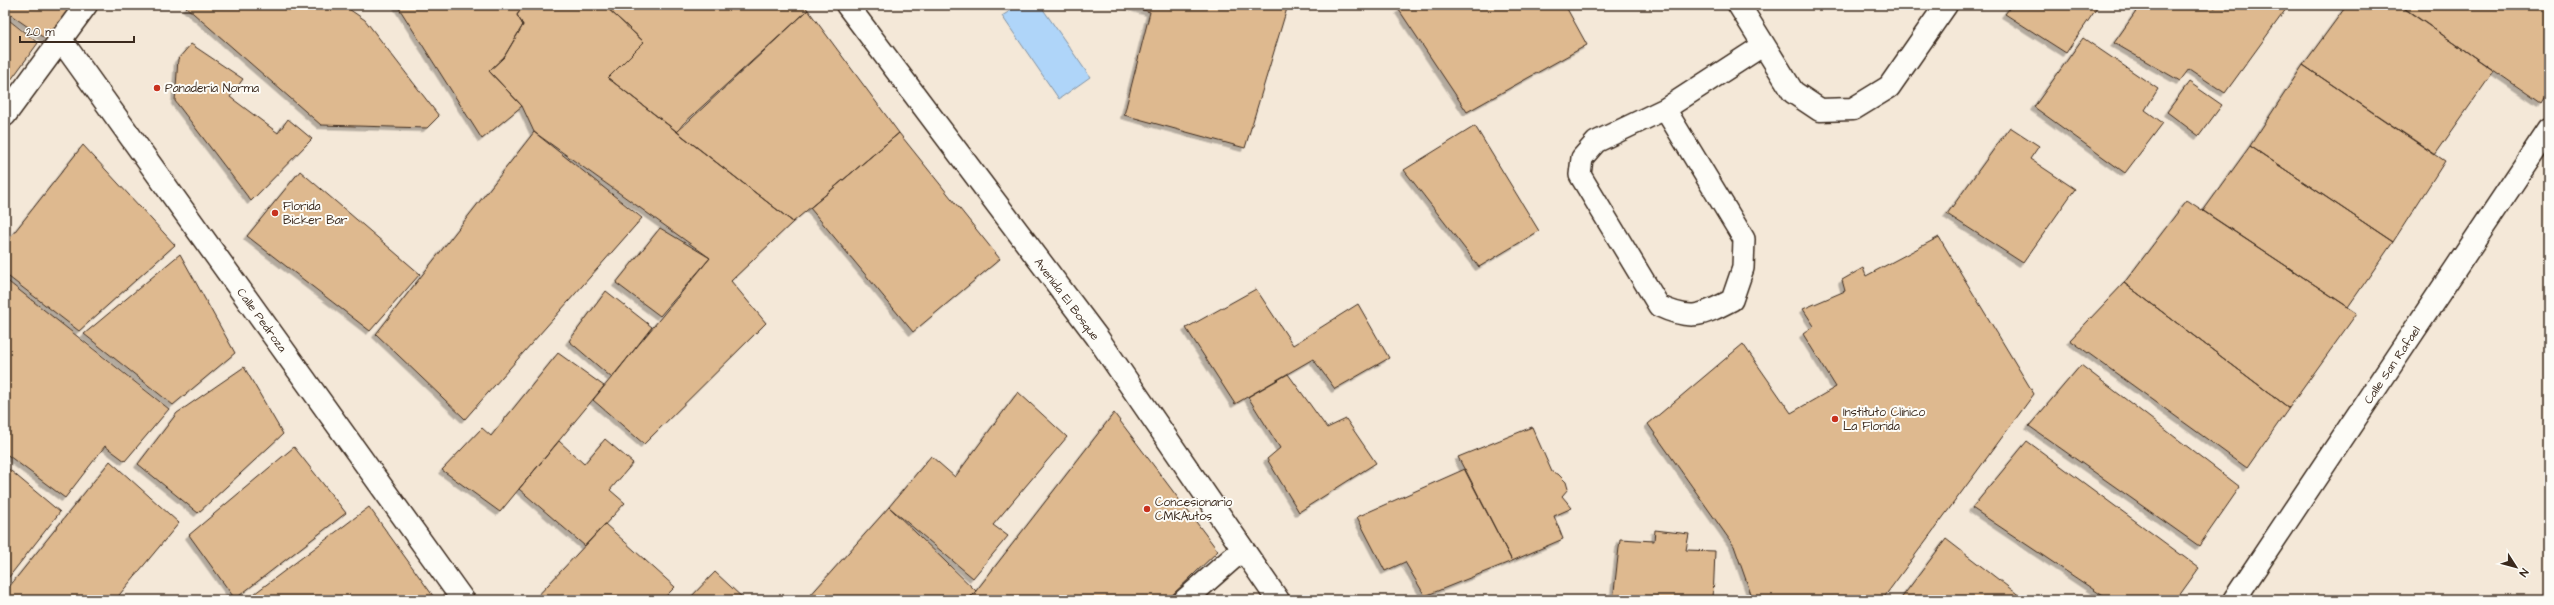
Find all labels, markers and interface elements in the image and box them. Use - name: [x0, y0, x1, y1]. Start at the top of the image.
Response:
- scale bar: [20, 18, 134, 44]
- text: 20 m: [26, 24, 55, 41]
- place label: Panadería Norma: [165, 80, 259, 97]
- marker: Panadería Norma: [152, 83, 162, 93]
- place label: Florida Bicker Bar: [283, 198, 348, 229]
- marker: Florida Bicker Bar: [270, 208, 280, 218]
- street label: Avenida El Bosque: [1030, 255, 1104, 344]
- street label: Calle Pedroza: [233, 285, 291, 356]
- street label: Calle San Rafael: [2360, 323, 2425, 408]
- place label: Instituto Clínico La Florida: [1843, 404, 1925, 435]
- marker: Instituto Clínico La Florida: [1830, 414, 1840, 424]
- place label: Concesionario CMKAutos: [1155, 494, 1232, 525]
- marker: Concesionario CMKAutos: [1142, 504, 1152, 514]
- north arrow: [2496, 547, 2536, 587]
- text: N: [2516, 565, 2532, 580]

